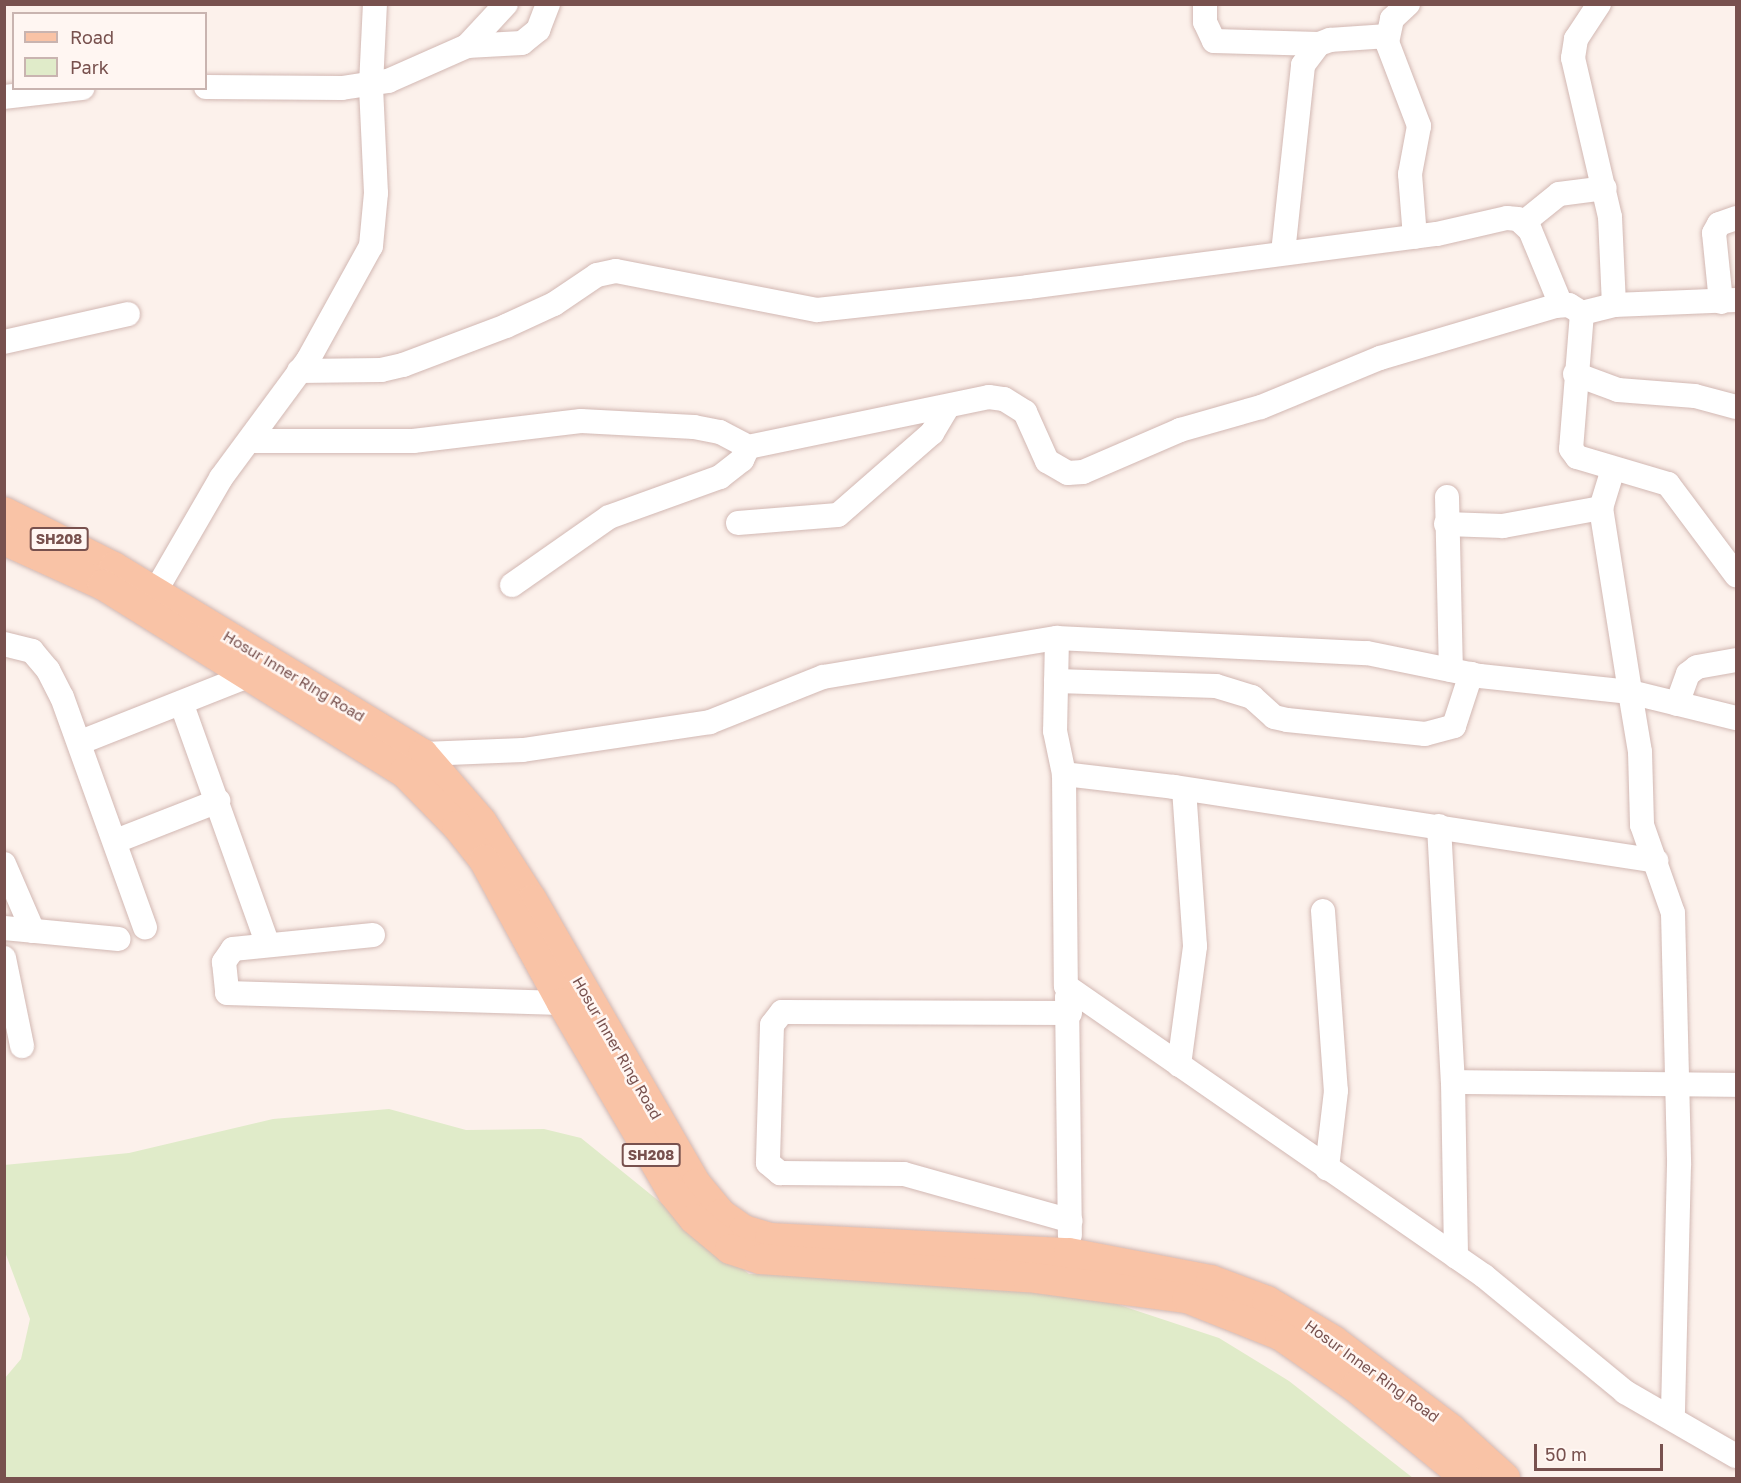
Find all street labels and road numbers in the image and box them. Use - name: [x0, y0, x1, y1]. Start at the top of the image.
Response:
- road number: SH208: [29, 528, 89, 550]
- street label: Hosur Inner Ring Road: [220, 627, 368, 725]
- street label: Hosur Inner Ring Road: [569, 974, 665, 1122]
- road number: SH208: [621, 1144, 681, 1166]
- street label: Hosur Inner Ring Road: [1301, 1316, 1443, 1426]

